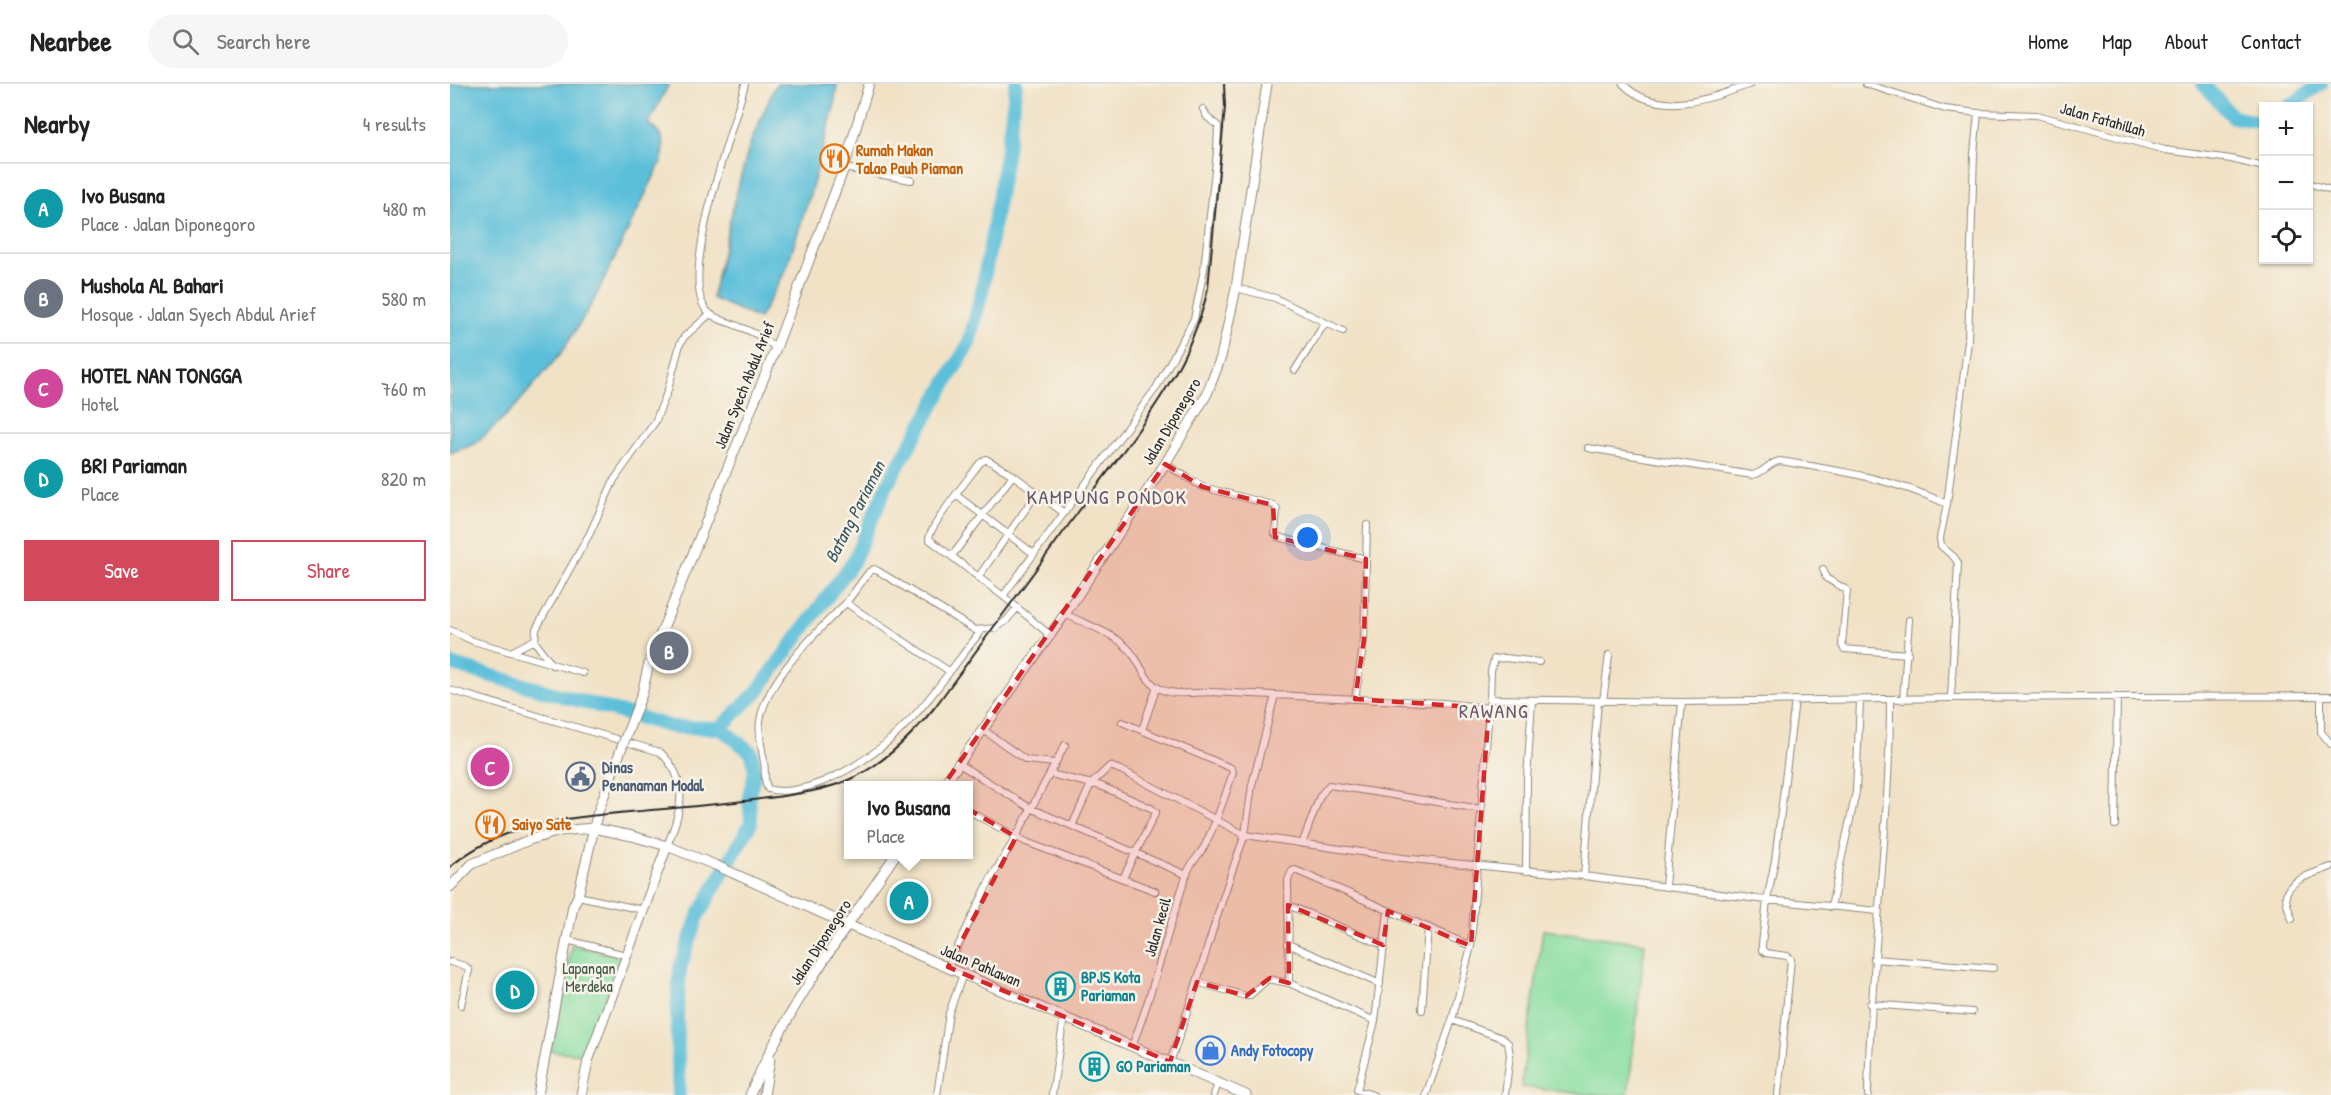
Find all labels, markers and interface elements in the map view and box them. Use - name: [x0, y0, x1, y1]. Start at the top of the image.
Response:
- search box: [148, 14, 568, 68]
- text: Nearbee: [30, 22, 112, 60]
- icon: search: [169, 25, 202, 58]
- text: Search here: [217, 26, 311, 56]
- text: Home: [2028, 27, 2069, 56]
- text: Map: [2102, 27, 2132, 56]
- text: About: [2165, 27, 2208, 56]
- text: Contact: [2241, 27, 2301, 56]
- street label: Jalan Fatahillah: [2058, 96, 2149, 142]
- map controls: [2259, 102, 2313, 264]
- button: +: [2259, 102, 2313, 156]
- text: Nearby: [24, 106, 90, 141]
- text: 4 results: [363, 110, 426, 137]
- place label: Rumah Makan Talao Pauh Piaman: [855, 139, 963, 179]
- restaurant icon: Rumah Makan Talao Pauh Piaman: [819, 143, 851, 175]
- button: −: [2259, 156, 2313, 210]
- text: Ivo Busana: [81, 180, 165, 210]
- text: A: [39, 195, 48, 222]
- text: 480 m: [383, 195, 426, 222]
- text: Place · Jalan Diponegoro: [81, 210, 255, 237]
- button: locate: [2259, 210, 2313, 264]
- text: Mushola AL Bahari: [81, 270, 224, 300]
- text: B: [38, 285, 49, 312]
- text: 580 m: [382, 285, 426, 312]
- text: Mosque · Jalan Syech Abdul Arief: [81, 300, 316, 327]
- street label: Jalan Syech Abdul Arief: [708, 318, 780, 452]
- text: HOTEL NAN TONGGA: [81, 360, 242, 390]
- street label: Jalan Diponegoro: [1136, 373, 1206, 469]
- text: C: [38, 375, 49, 402]
- text: 760 m: [381, 375, 426, 402]
- text: Hotel: [81, 390, 119, 417]
- text: BRI Pariaman: [81, 450, 187, 480]
- water label: Batang Pariaman: [818, 455, 892, 567]
- text: D: [39, 465, 48, 492]
- text: 820 m: [381, 465, 426, 492]
- text: Place: [81, 480, 120, 507]
- district label: KAMPUNG PONDOK: [1026, 483, 1188, 510]
- your location: [1293, 523, 1322, 552]
- button: Save: [24, 540, 219, 601]
- button: Share: [231, 540, 426, 601]
- pin: B: [650, 628, 688, 674]
- district label: RAWANG: [1459, 697, 1529, 724]
- pin: C: [470, 744, 510, 790]
- place label: Dinas Penanaman Modal: [602, 756, 705, 796]
- public building icon: Dinas Penanaman Modal: [565, 760, 597, 792]
- popup: [844, 781, 973, 859]
- text: Ivo Busana: [867, 792, 950, 822]
- restaurant icon: Saiyo Sate: [475, 808, 507, 840]
- place label: Saiyo Sate: [512, 813, 572, 836]
- text: Place: [867, 822, 905, 849]
- pin: A: [890, 878, 928, 924]
- street label: Jalan Diponegoro: [784, 894, 856, 989]
- street label: Jalan kecil: [1138, 894, 1176, 959]
- street label: Jalan Pahlawan: [937, 938, 1025, 992]
- park label: Lapangan Merdeka: [562, 957, 616, 997]
- place label: BPJS Kota Pariaman: [1081, 966, 1141, 1006]
- pin: D: [496, 968, 534, 1012]
- building icon: BPJS Kota Pariaman: [1044, 970, 1076, 1002]
- shop icon: Andy Fotocopy: [1194, 1034, 1226, 1066]
- place label: Andy Fotocopy: [1231, 1039, 1314, 1062]
- building icon: GO Pariaman: [1079, 1050, 1111, 1082]
- place label: GO Pariaman: [1116, 1055, 1191, 1077]

